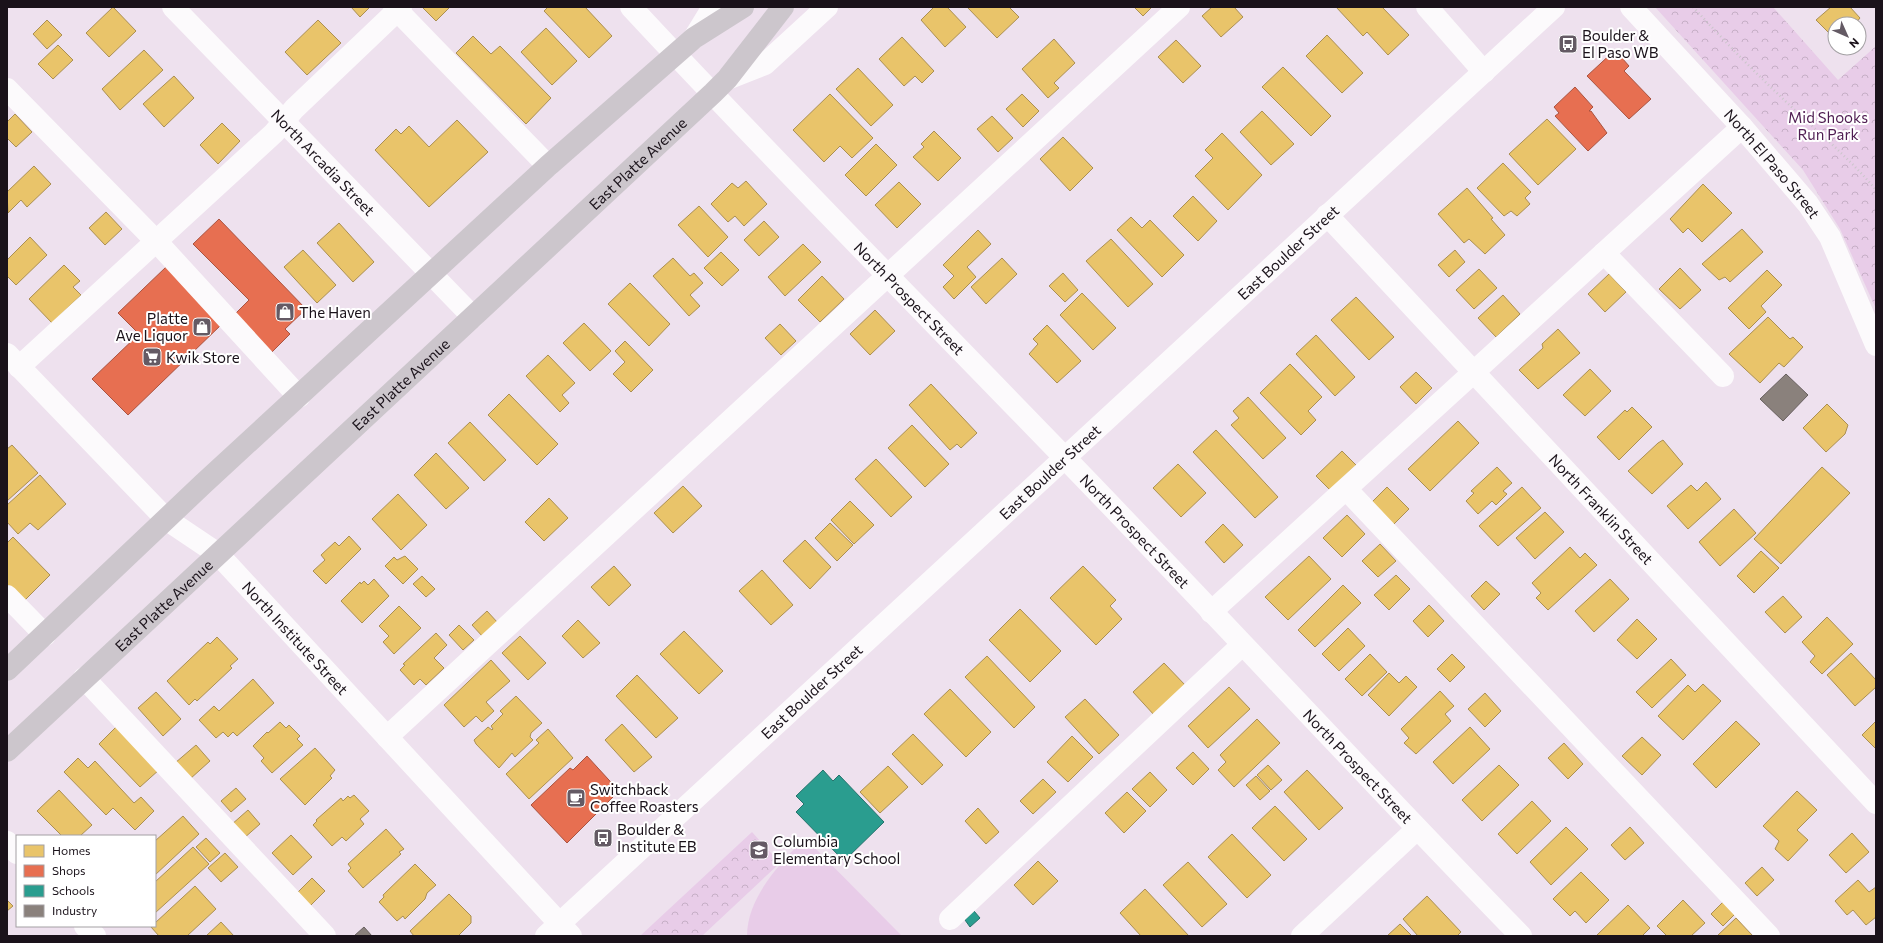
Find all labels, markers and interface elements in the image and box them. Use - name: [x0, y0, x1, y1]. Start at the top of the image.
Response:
- north arrow: [1827, 16, 1867, 56]
- place label: Boulder & El Paso WB: [1582, 26, 1659, 61]
- bus stop icon: Boulder & El Paso WB: [1557, 33, 1579, 55]
- text: N: [1847, 36, 1862, 51]
- street label: North Arcadia Street: [268, 105, 379, 219]
- street label: North El Paso Street: [1721, 105, 1824, 222]
- park label: Mid Shooks Run Park: [1788, 108, 1868, 143]
- street label: East Platte Avenue: [585, 113, 690, 213]
- street label: East Boulder Street: [1234, 201, 1342, 303]
- street label: North Prospect Street: [851, 238, 968, 358]
- shop icon: The Haven: [274, 301, 296, 323]
- place label: The Haven: [299, 303, 371, 321]
- place label: Platte Ave Liquor: [115, 309, 188, 344]
- shop icon: Platte Ave Liquor: [191, 316, 213, 338]
- street label: East Platte Avenue: [348, 334, 453, 434]
- supermarket icon: Kwik Store: [141, 346, 163, 368]
- place label: Kwik Store: [166, 348, 240, 366]
- street label: East Boulder Street: [995, 421, 1104, 523]
- street label: North Franklin Street: [1546, 450, 1657, 568]
- street label: North Prospect Street: [1077, 470, 1193, 591]
- street label: East Platte Avenue: [111, 555, 216, 655]
- street label: North Institute Street: [239, 578, 352, 698]
- street label: East Boulder Street: [757, 640, 866, 742]
- street label: North Prospect Street: [1300, 705, 1416, 827]
- place label: Switchback Coffee Roasters: [590, 780, 699, 815]
- cafe icon: Switchback Coffee Roasters: [565, 787, 587, 809]
- place label: Boulder & Institute EB: [617, 820, 697, 855]
- bus stop icon: Boulder & Institute EB: [592, 827, 614, 849]
- place label: Columbia Elementary School: [773, 832, 900, 867]
- legend: [16, 835, 156, 927]
- school or university icon: Columbia Elementary School: [748, 839, 770, 861]
- text: Homes: [52, 843, 90, 857]
- text: Shops: [52, 863, 86, 877]
- text: Schools: [52, 883, 95, 897]
- text: Industry: [52, 903, 97, 917]

